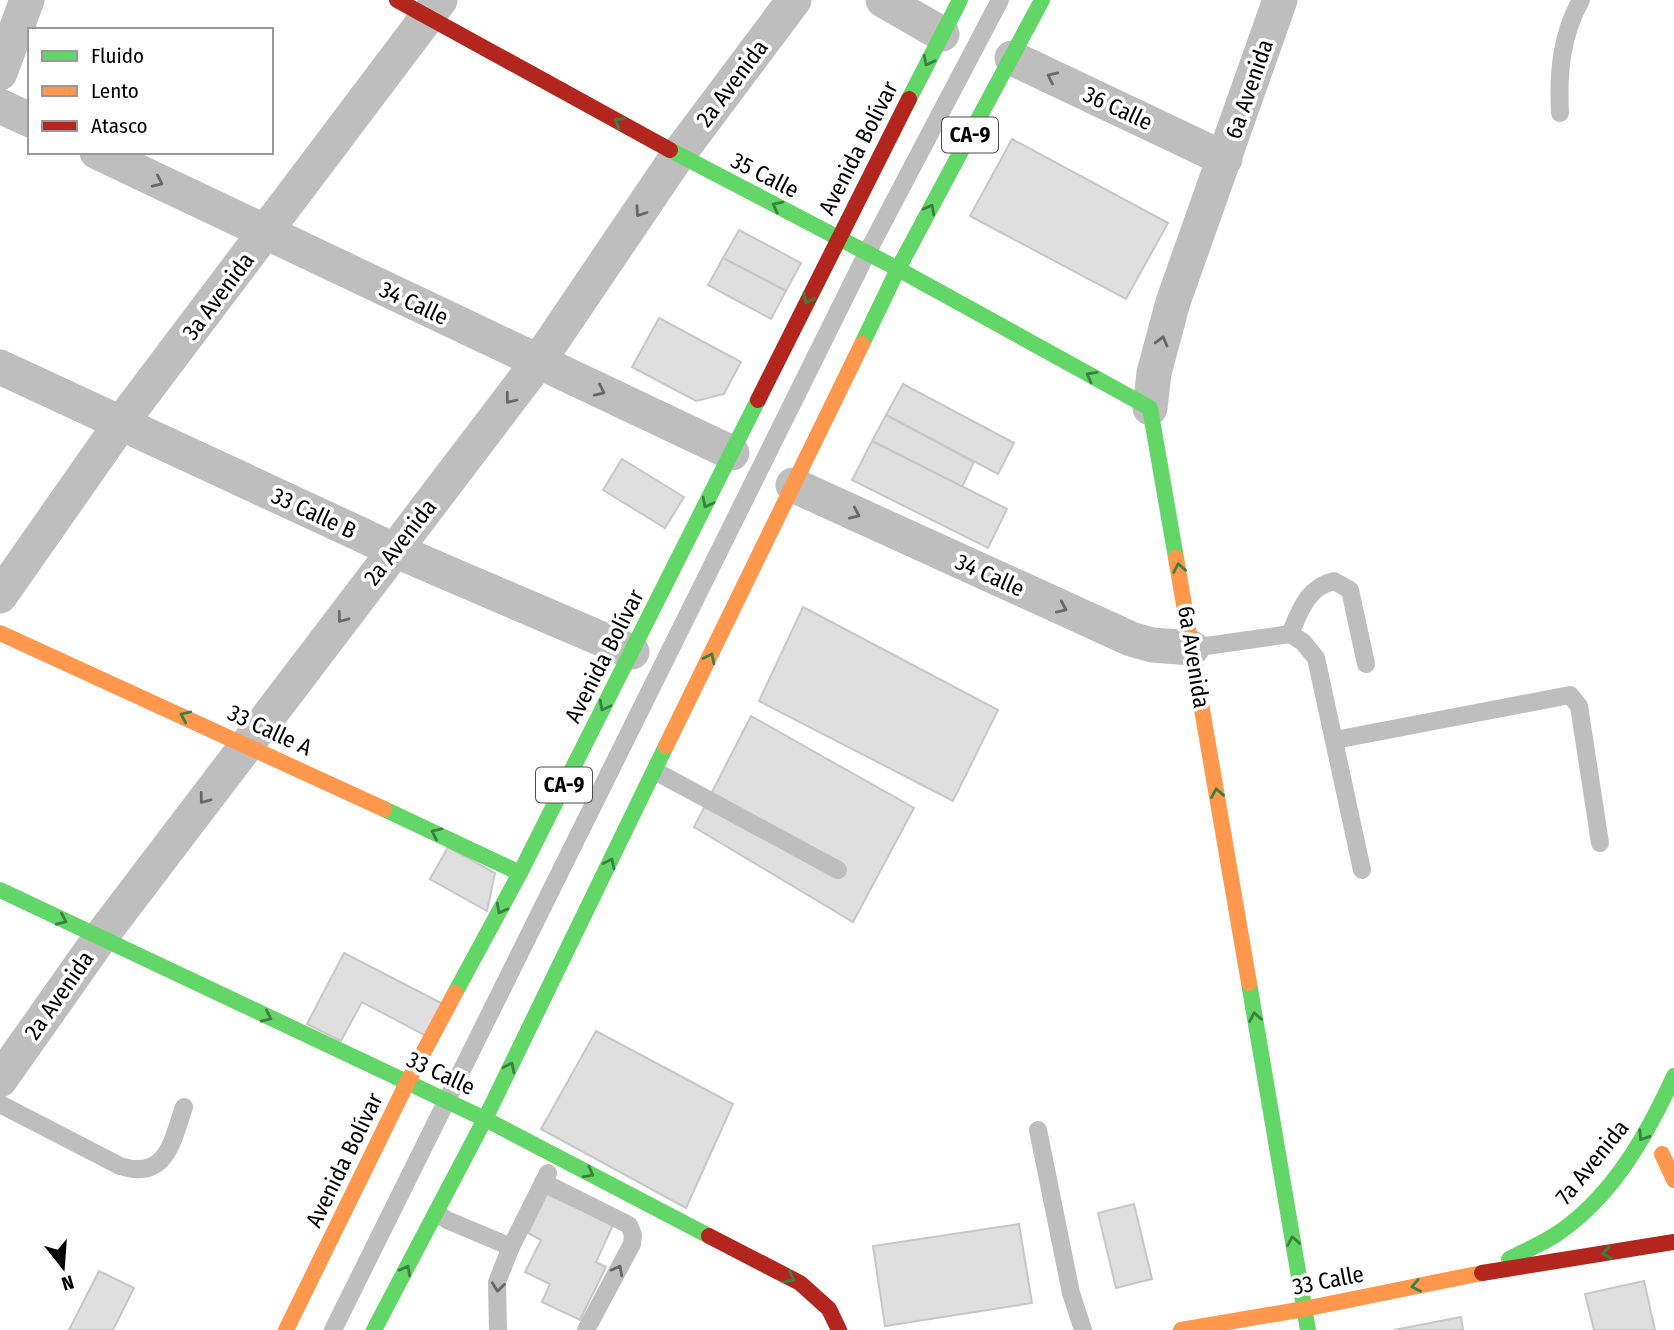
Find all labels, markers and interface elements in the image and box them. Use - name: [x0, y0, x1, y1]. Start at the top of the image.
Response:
- legend: [28, 28, 273, 154]
- street label: 2a Avenida: [690, 34, 774, 132]
- street label: 6a Avenida: [1219, 36, 1279, 142]
- text: Fluido: [91, 43, 144, 69]
- one-way arrow: [923, 54, 937, 66]
- one-way arrow: [1047, 71, 1059, 85]
- street label: Avenida Bolívar: [812, 76, 904, 220]
- text: Lento: [91, 78, 139, 104]
- street label: 36 Calle: [1079, 80, 1157, 136]
- text: Atasco: [91, 113, 148, 139]
- one-way arrow: [613, 117, 626, 130]
- road number: CA-9: [942, 118, 998, 152]
- street label: 35 Calle: [726, 146, 804, 204]
- one-way arrow: [151, 173, 163, 187]
- one-way arrow: [772, 201, 784, 215]
- one-way arrow: [636, 204, 648, 217]
- one-way arrow: [922, 204, 935, 216]
- street label: 3a Avenida: [176, 247, 260, 345]
- street label: 34 Calle: [375, 275, 453, 331]
- one-way arrow: [802, 292, 816, 304]
- one-way arrow: [1154, 335, 1168, 347]
- one-way arrow: [1085, 370, 1098, 384]
- one-way arrow: [593, 383, 605, 397]
- one-way arrow: [506, 391, 519, 403]
- street label: 33 Calle B: [267, 481, 361, 545]
- street label: 2a Avenida: [358, 493, 442, 591]
- one-way arrow: [701, 496, 715, 508]
- one-way arrow: [848, 505, 860, 519]
- street label: 34 Calle: [951, 547, 1029, 603]
- one-way arrow: [1172, 562, 1187, 574]
- street label: Avenida Bolívar: [558, 584, 650, 728]
- one-way arrow: [1055, 600, 1067, 614]
- street label: 6a Avenida: [1172, 604, 1216, 710]
- one-way arrow: [337, 610, 350, 622]
- one-way arrow: [701, 653, 715, 665]
- street label: 33 Calle A: [224, 698, 316, 762]
- one-way arrow: [599, 699, 613, 711]
- one-way arrow: [180, 710, 192, 724]
- road number: CA-9: [536, 768, 592, 802]
- one-way arrow: [1210, 787, 1225, 799]
- one-way arrow: [200, 791, 213, 804]
- one-way arrow: [431, 827, 443, 841]
- one-way arrow: [602, 858, 616, 870]
- one-way arrow: [495, 902, 509, 914]
- one-way arrow: [55, 911, 67, 925]
- street label: 2a Avenida: [18, 945, 100, 1045]
- one-way arrow: [260, 1009, 272, 1023]
- one-way arrow: [1248, 1011, 1263, 1023]
- street label: 33 Calle: [402, 1045, 480, 1101]
- one-way arrow: [502, 1062, 516, 1074]
- street label: Avenida Bolívar: [299, 1088, 389, 1232]
- street label: 7a Avenida: [1550, 1114, 1634, 1210]
- one-way arrow: [1638, 1129, 1651, 1142]
- one-way arrow: [581, 1165, 594, 1178]
- north arrow: [28, 1232, 98, 1302]
- one-way arrow: [1286, 1235, 1301, 1247]
- one-way arrow: [1601, 1245, 1612, 1260]
- street label: 33 Calle: [1290, 1259, 1366, 1301]
- one-way arrow: [610, 1264, 624, 1277]
- one-way arrow: [398, 1265, 412, 1277]
- text: N: [59, 1270, 77, 1295]
- one-way arrow: [783, 1270, 795, 1283]
- one-way arrow: [1410, 1278, 1422, 1293]
- one-way arrow: [491, 1281, 506, 1293]

